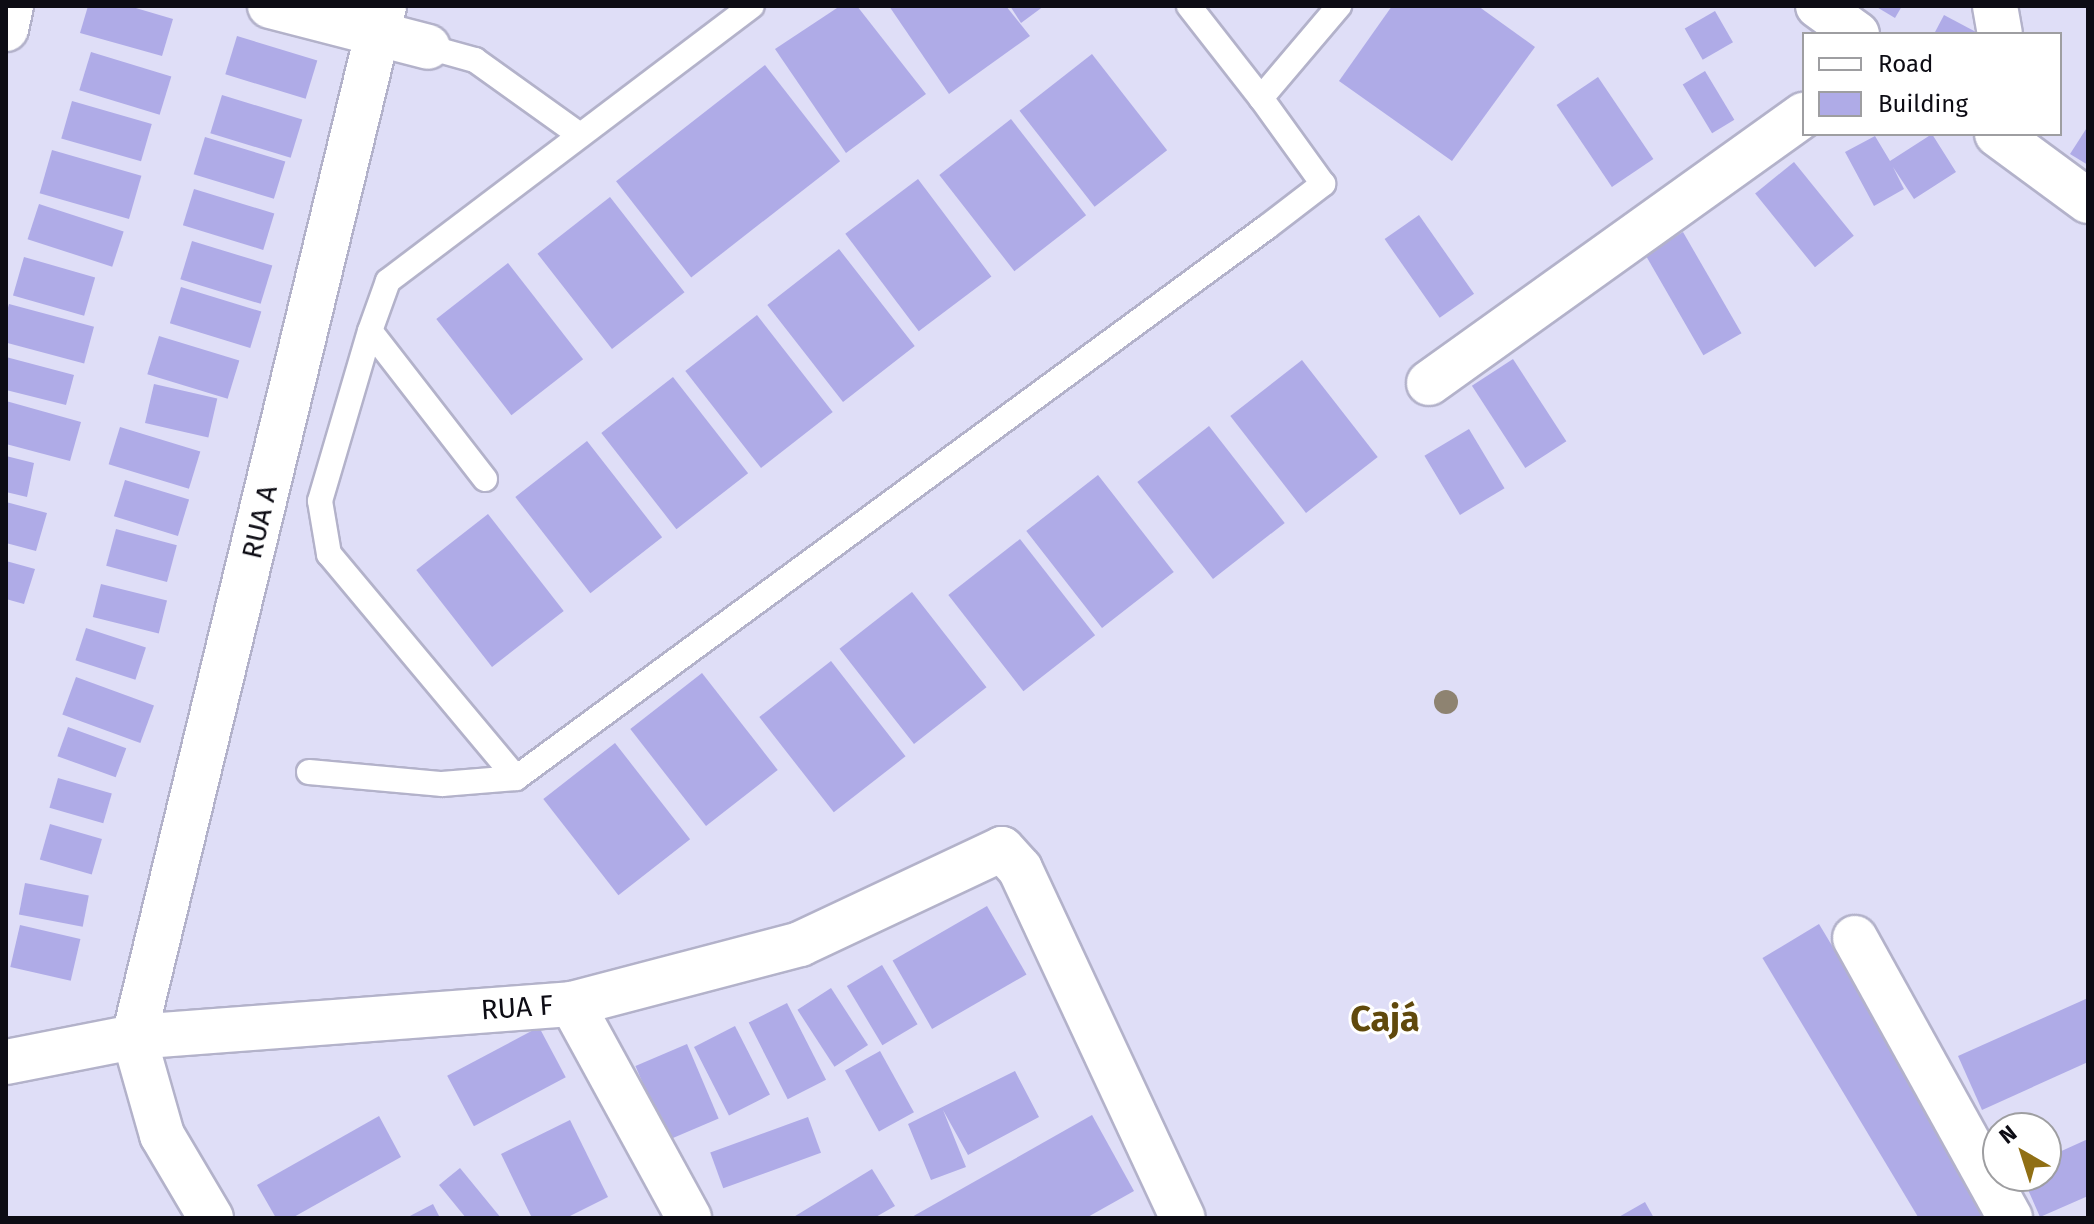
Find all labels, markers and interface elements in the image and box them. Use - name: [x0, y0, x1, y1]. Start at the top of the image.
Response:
- legend: [1802, 32, 2062, 136]
- text: Road: [1878, 50, 1933, 78]
- text: Building: [1878, 90, 1968, 118]
- street label: RUA A: [235, 482, 285, 562]
- street label: RUA F: [480, 989, 554, 1027]
- district label: Cajá: [1350, 998, 1420, 1042]
- north arrow: [1982, 1112, 2062, 1192]
- text: N: [1994, 1119, 2022, 1150]

